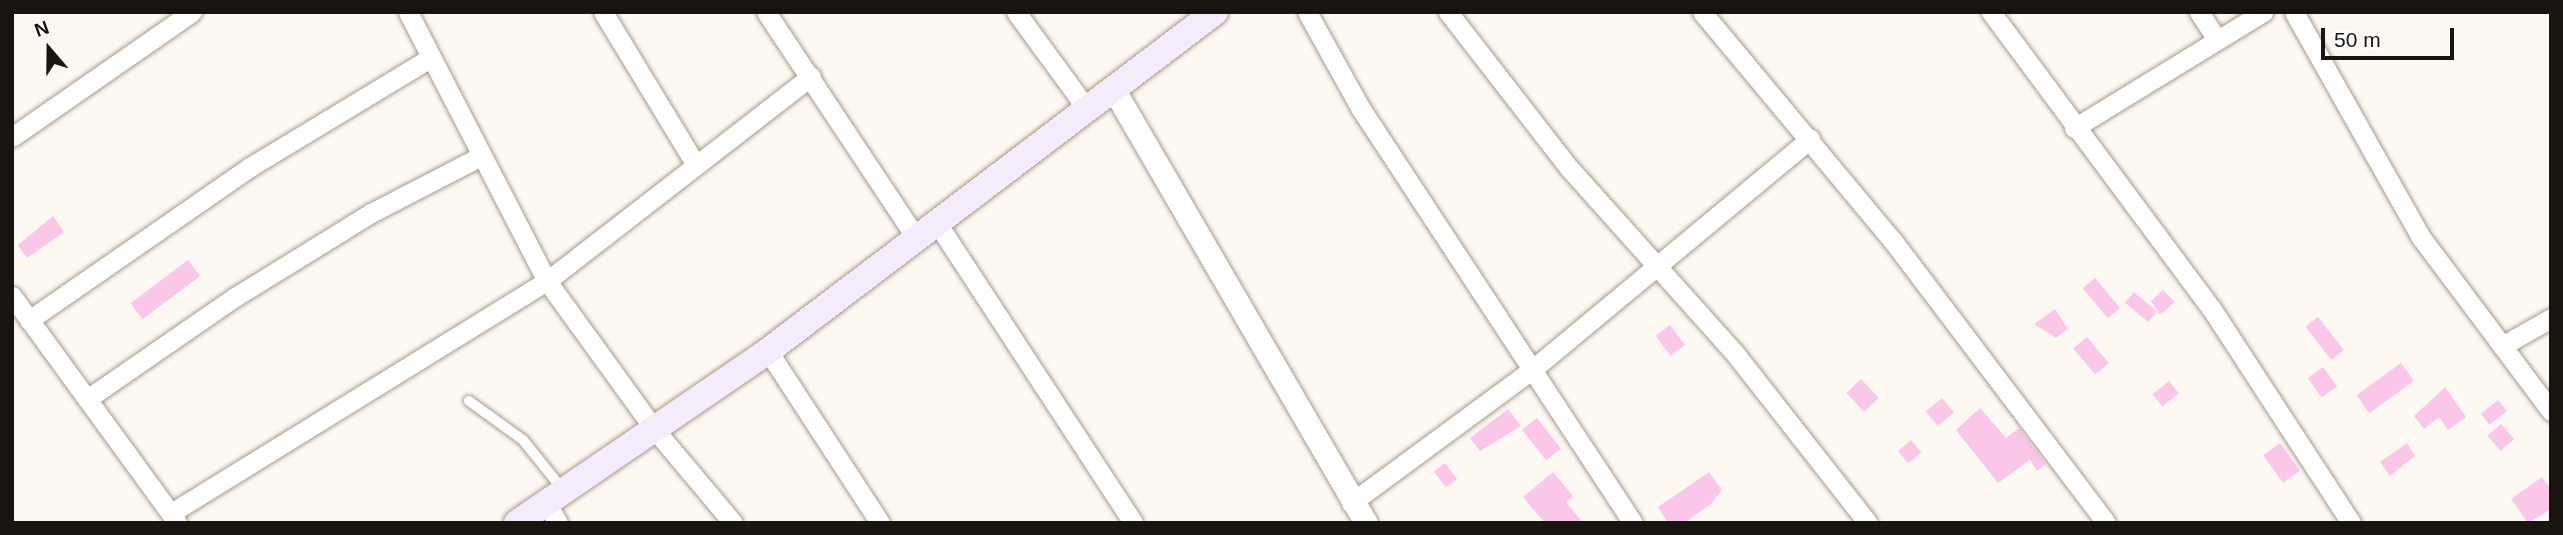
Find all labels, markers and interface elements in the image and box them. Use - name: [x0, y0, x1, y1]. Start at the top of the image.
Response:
- north arrow: [14, 14, 84, 84]
- scale bar: [2325, 14, 2458, 58]
- text: N: [32, 17, 52, 41]
- text: 50 m: [2334, 28, 2381, 51]

